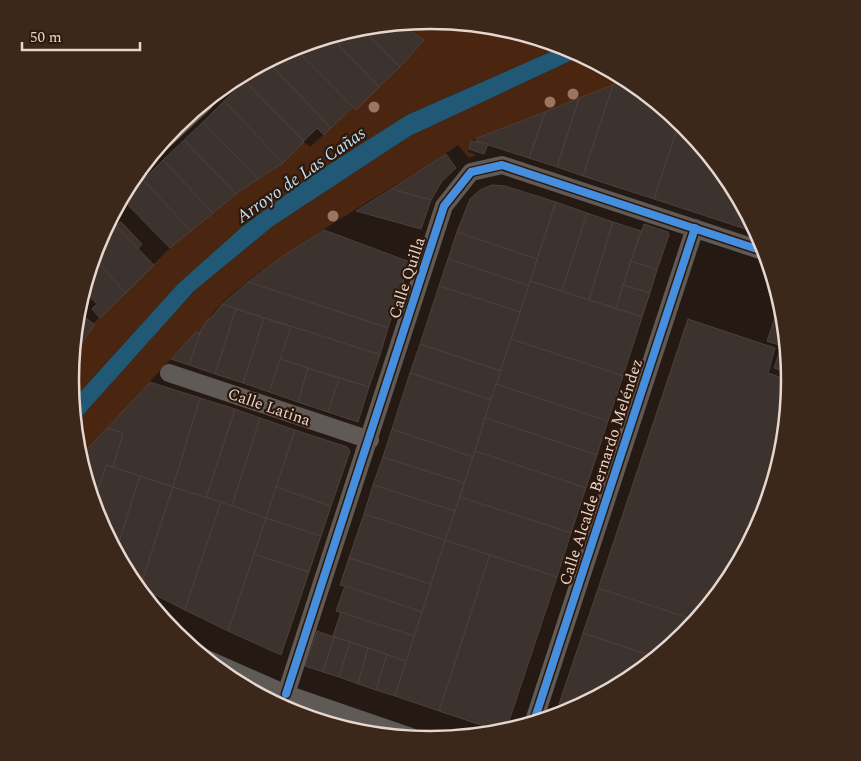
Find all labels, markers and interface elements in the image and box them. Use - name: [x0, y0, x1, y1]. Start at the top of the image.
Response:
- scale bar: [22, 20, 140, 52]
- text: 50 m: [30, 26, 62, 49]
- water label: Arroyo de Las Cañas: [230, 120, 372, 230]
- street label: Calle Quilla: [383, 234, 432, 322]
- street label: Calle Alcalde Bernardo Meléndez: [553, 356, 649, 588]
- street label: Calle Latina: [224, 382, 314, 432]

